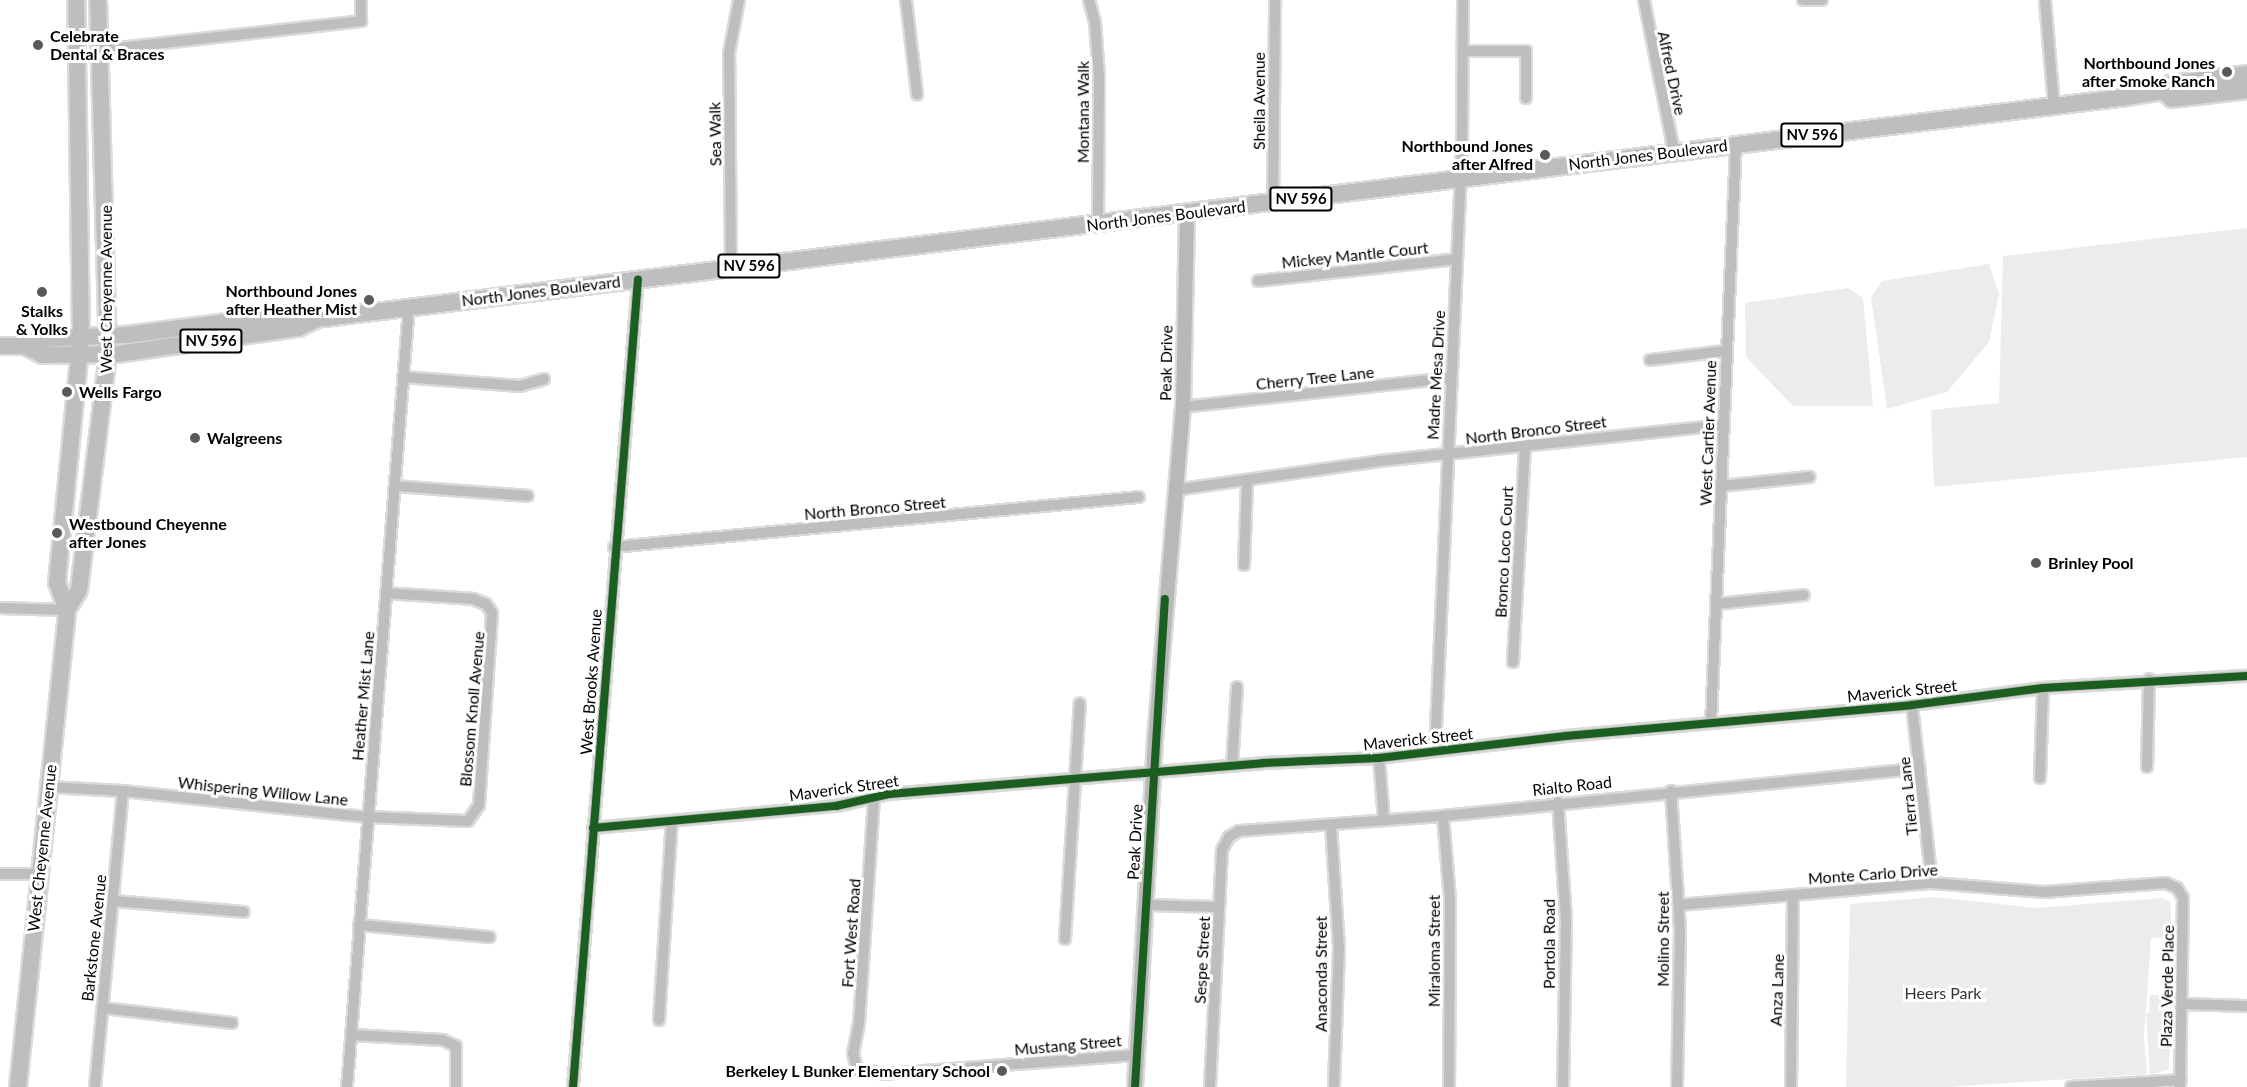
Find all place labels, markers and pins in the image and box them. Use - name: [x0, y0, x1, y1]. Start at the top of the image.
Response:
- place label: Celebrate Dental & Braces: [50, 26, 164, 64]
- marker: Celebrate Dental & Braces: [31, 38, 45, 52]
- place label: Northbound Jones after Smoke Ranch: [2082, 53, 2215, 91]
- marker: Northbound Jones after Smoke Ranch: [2220, 65, 2234, 79]
- place label: Northbound Jones after Alfred: [1401, 136, 1533, 174]
- marker: Northbound Jones after Alfred: [1538, 148, 1552, 162]
- place label: Northbound Jones after Heather Mist: [225, 281, 357, 319]
- marker: Stalks & Yolks: [35, 285, 49, 299]
- marker: Northbound Jones after Heather Mist: [362, 293, 376, 307]
- place label: Stalks & Yolks: [16, 301, 68, 339]
- place label: Wells Fargo: [79, 382, 162, 402]
- marker: Wells Fargo: [60, 385, 74, 399]
- place label: Walgreens: [207, 428, 282, 448]
- marker: Walgreens: [188, 431, 202, 445]
- place label: Westbound Cheyenne after Jones: [69, 514, 227, 552]
- marker: Westbound Cheyenne after Jones: [50, 526, 64, 540]
- place label: Brinley Pool: [2048, 553, 2134, 573]
- marker: Brinley Pool: [2029, 556, 2043, 570]
- place label: Berkeley L Bunker Elementary School: [724, 1061, 990, 1081]
- marker: Berkeley L Bunker Elementary School: [995, 1064, 1009, 1078]

